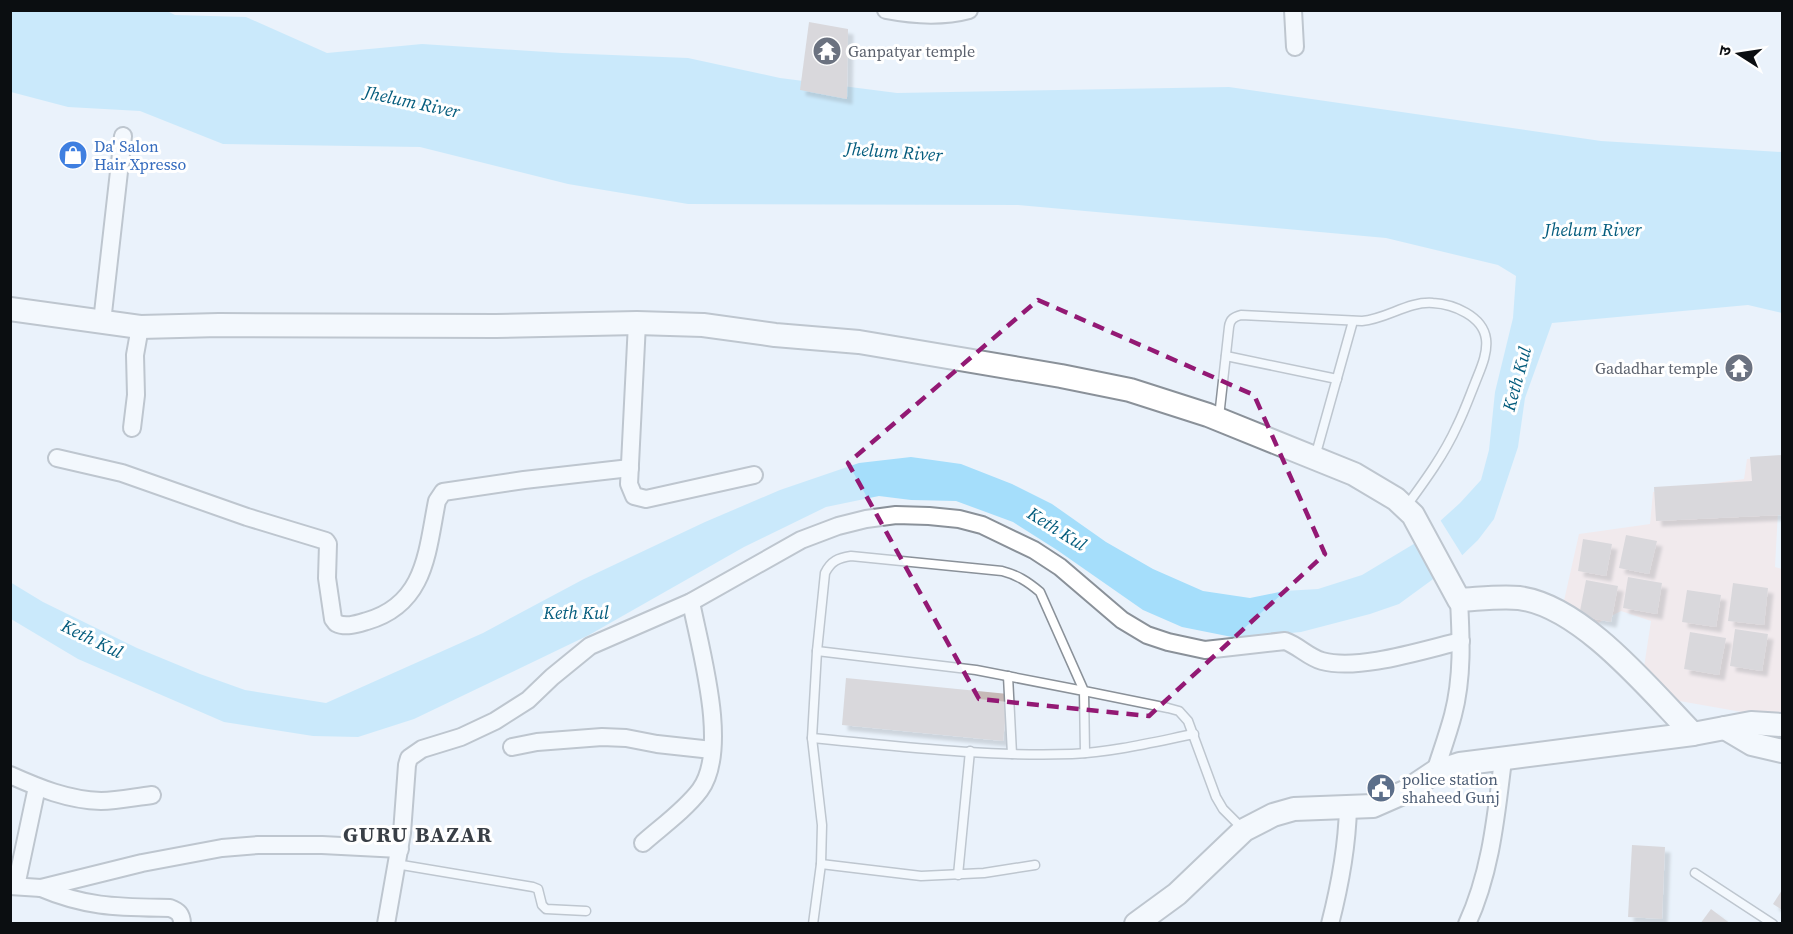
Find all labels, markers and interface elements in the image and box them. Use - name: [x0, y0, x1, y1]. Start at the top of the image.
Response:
- north arrow: [1709, 24, 1769, 84]
- temple icon: Ganpatyar temple: [811, 35, 843, 67]
- place label: Ganpatyar temple: [848, 40, 975, 62]
- text: उ: [1713, 43, 1736, 58]
- water label: Jhelum River: [359, 79, 463, 124]
- place label: Da' Salon Hair Xpresso: [94, 135, 187, 175]
- water label: Jhelum River: [842, 135, 944, 167]
- shop icon: Da' Salon Hair Xpresso: [57, 139, 89, 171]
- water label: Jhelum River: [1541, 217, 1642, 242]
- water label: Keth Kul: [1496, 344, 1537, 415]
- temple icon: Gadadhar temple: [1723, 352, 1755, 384]
- place label: Gadadhar temple: [1595, 357, 1718, 379]
- water label: Keth Kul: [1022, 500, 1092, 557]
- water label: Keth Kul: [542, 600, 609, 625]
- water label: Keth Kul: [56, 613, 127, 664]
- place label: police station shaheed Gunj: [1402, 768, 1500, 808]
- public building icon: police station shaheed Gunj: [1365, 772, 1397, 804]
- district label: GURU BAZAR: [343, 819, 493, 849]

